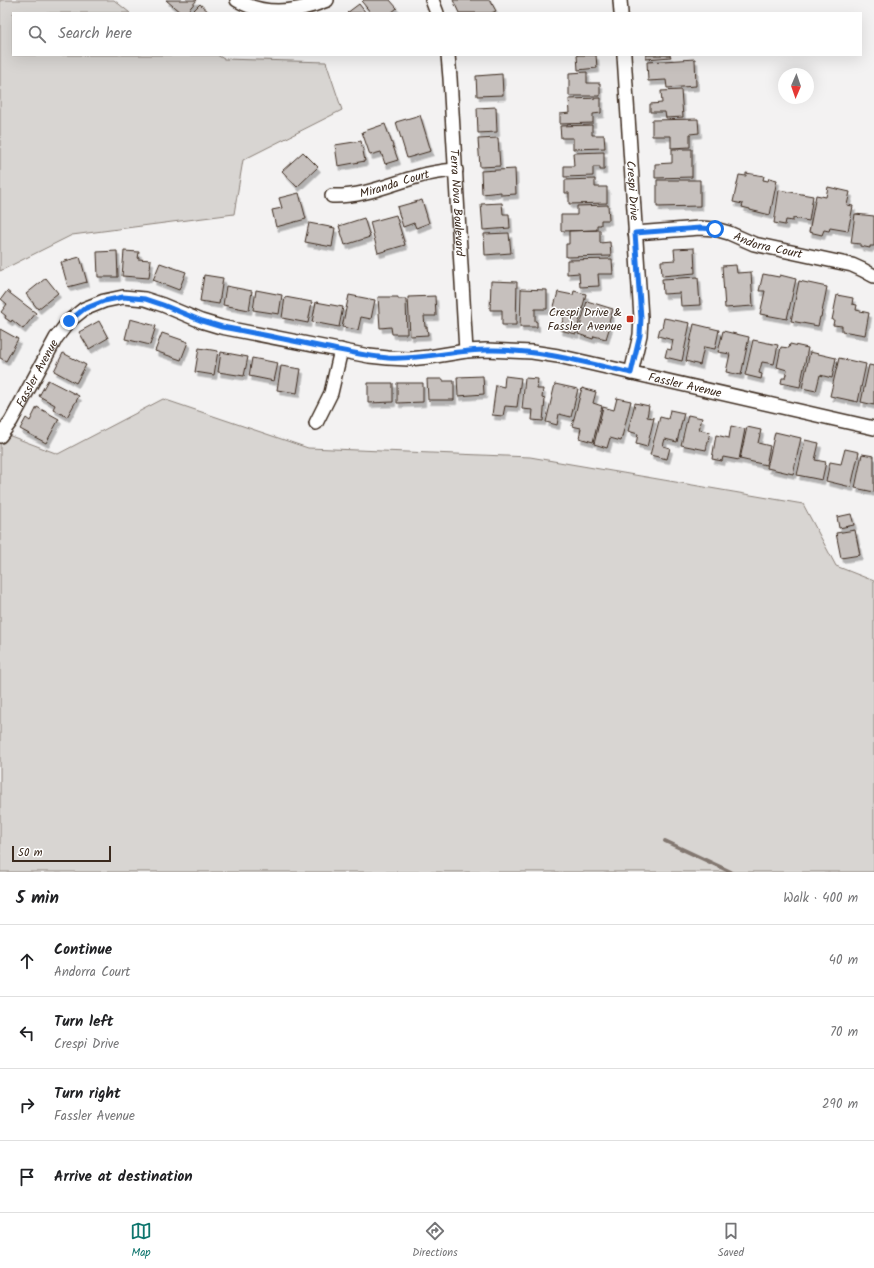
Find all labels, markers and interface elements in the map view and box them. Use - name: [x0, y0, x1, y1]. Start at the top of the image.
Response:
- search box: [12, 12, 862, 56]
- text: Search here: [58, 22, 132, 46]
- icon: search: [26, 23, 48, 45]
- north arrow: [778, 68, 814, 104]
- street label: Terra Nova Boulevard: [444, 149, 469, 258]
- street label: Crespi Drive: [621, 160, 644, 222]
- street label: Miranda Court: [358, 165, 432, 203]
- route start: [706, 220, 724, 238]
- street label: Andorra Court: [730, 227, 804, 264]
- place label: Crespi Drive & Fassler Avenue: [547, 303, 623, 336]
- route end: [60, 312, 78, 330]
- marker: Crespi Drive & Fassler Avenue: [625, 314, 635, 324]
- street label: Fassler Avenue: [11, 336, 64, 411]
- street label: Fassler Avenue: [646, 368, 724, 403]
- scale bar: [12, 844, 111, 863]
- text: 50 m: [18, 844, 43, 862]
- text: 5 min: [16, 885, 59, 912]
- text: Walk · 400 m: [783, 888, 858, 909]
- text: Continue: [54, 938, 112, 962]
- icon: ahead: [16, 950, 38, 972]
- text: 40 m: [829, 950, 858, 971]
- text: Andorra Court: [54, 962, 130, 983]
- text: Turn left: [54, 1010, 114, 1034]
- icon: left: [16, 1022, 38, 1044]
- text: 70 m: [830, 1022, 858, 1043]
- text: Crespi Drive: [54, 1034, 119, 1055]
- text: Turn right: [54, 1082, 121, 1106]
- icon: right: [16, 1094, 38, 1116]
- text: 290 m: [822, 1094, 858, 1115]
- text: Fassler Avenue: [54, 1106, 135, 1127]
- text: Arrive at destination: [54, 1165, 193, 1189]
- icon: arrive: [16, 1166, 38, 1188]
- tab: Map: [130, 1220, 152, 1262]
- tab: Directions: [412, 1220, 458, 1262]
- tab: Saved: [718, 1220, 744, 1262]

